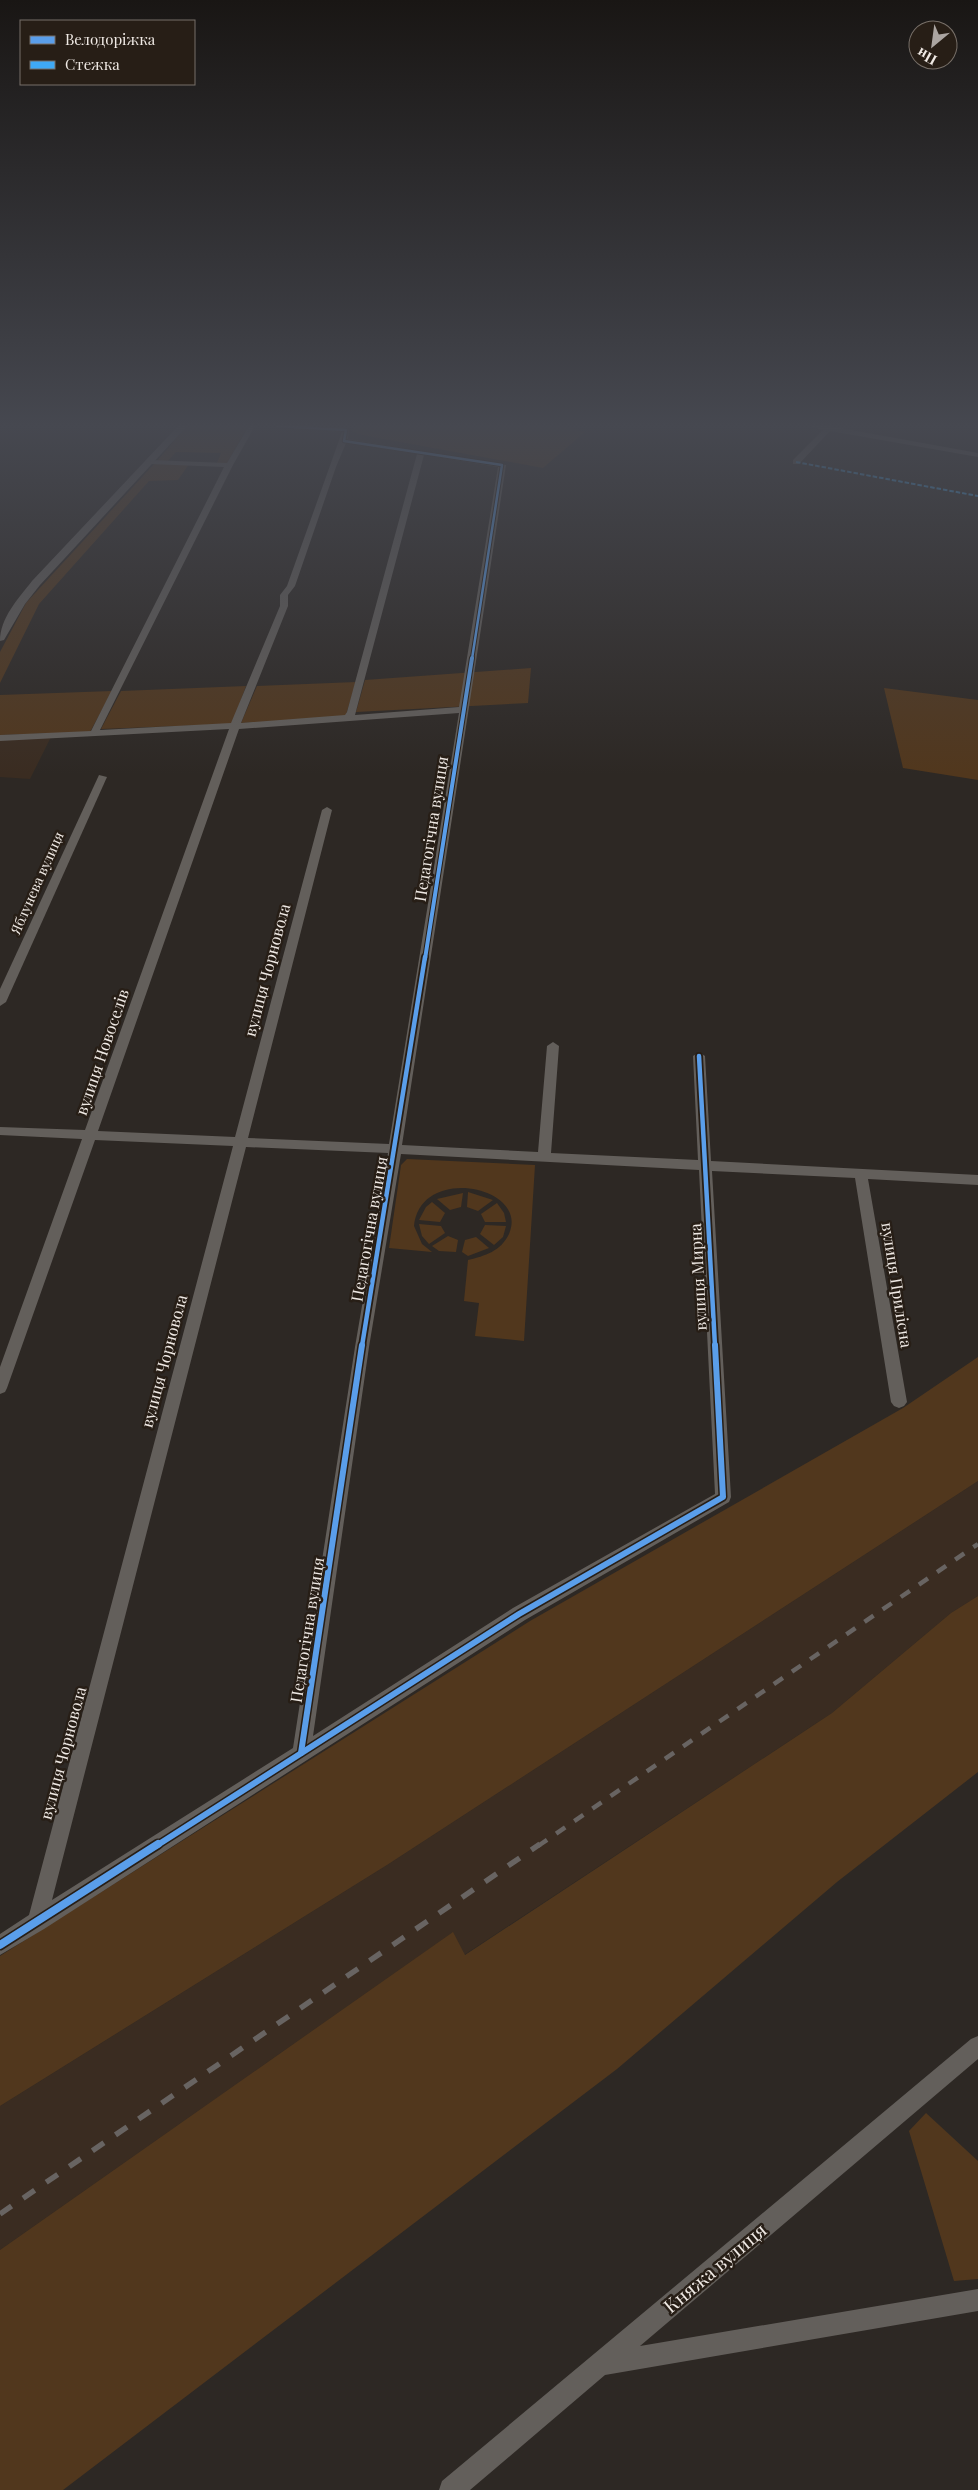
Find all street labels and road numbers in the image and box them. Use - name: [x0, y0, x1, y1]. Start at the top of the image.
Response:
- street label: Педагогічна вулиця: [409, 754, 452, 903]
- street label: Яблунева вулиця: [5, 828, 68, 938]
- street label: вулиця Чорновола: [239, 901, 294, 1039]
- street label: вулиця Новоселів: [70, 986, 133, 1118]
- street label: Педагогічна вулиця: [345, 1154, 392, 1303]
- street label: вулиця Прилісна: [877, 1221, 918, 1349]
- street label: вулиця Мирна: [684, 1223, 711, 1331]
- street label: вулиця Чорновола: [136, 1292, 191, 1430]
- street label: Педагогічна вулиця: [285, 1555, 328, 1704]
- street label: вулиця Чорновола: [35, 1684, 90, 1822]
- street label: Княжа вулиця: [657, 2216, 771, 2318]

